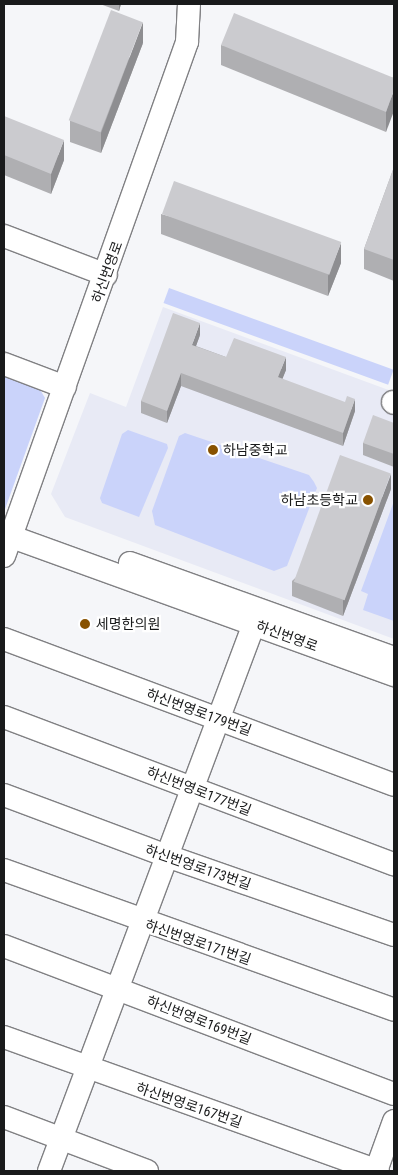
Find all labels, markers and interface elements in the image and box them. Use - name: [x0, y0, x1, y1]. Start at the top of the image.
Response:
- street label: 하신번영로: [88, 239, 126, 305]
- place label: 하남중학교: [223, 442, 287, 458]
- marker: 하남중학교: [207, 444, 219, 456]
- place label: 하남초등학교: [281, 492, 358, 508]
- marker: 하남초등학교: [362, 494, 374, 506]
- place label: 세명한의원: [96, 616, 160, 632]
- marker: 세명한의원: [78, 617, 92, 631]
- street label: 하신번영로: [254, 617, 320, 655]
- street label: 하신번영로179번길: [144, 685, 254, 739]
- street label: 하신번영로177번길: [144, 763, 254, 819]
- street label: 하신번영로173번길: [143, 841, 253, 893]
- street label: 하신번영로171번길: [143, 916, 253, 968]
- street label: 하신번영로169번길: [144, 992, 254, 1048]
- street label: 하신번영로167번길: [134, 1079, 244, 1131]

